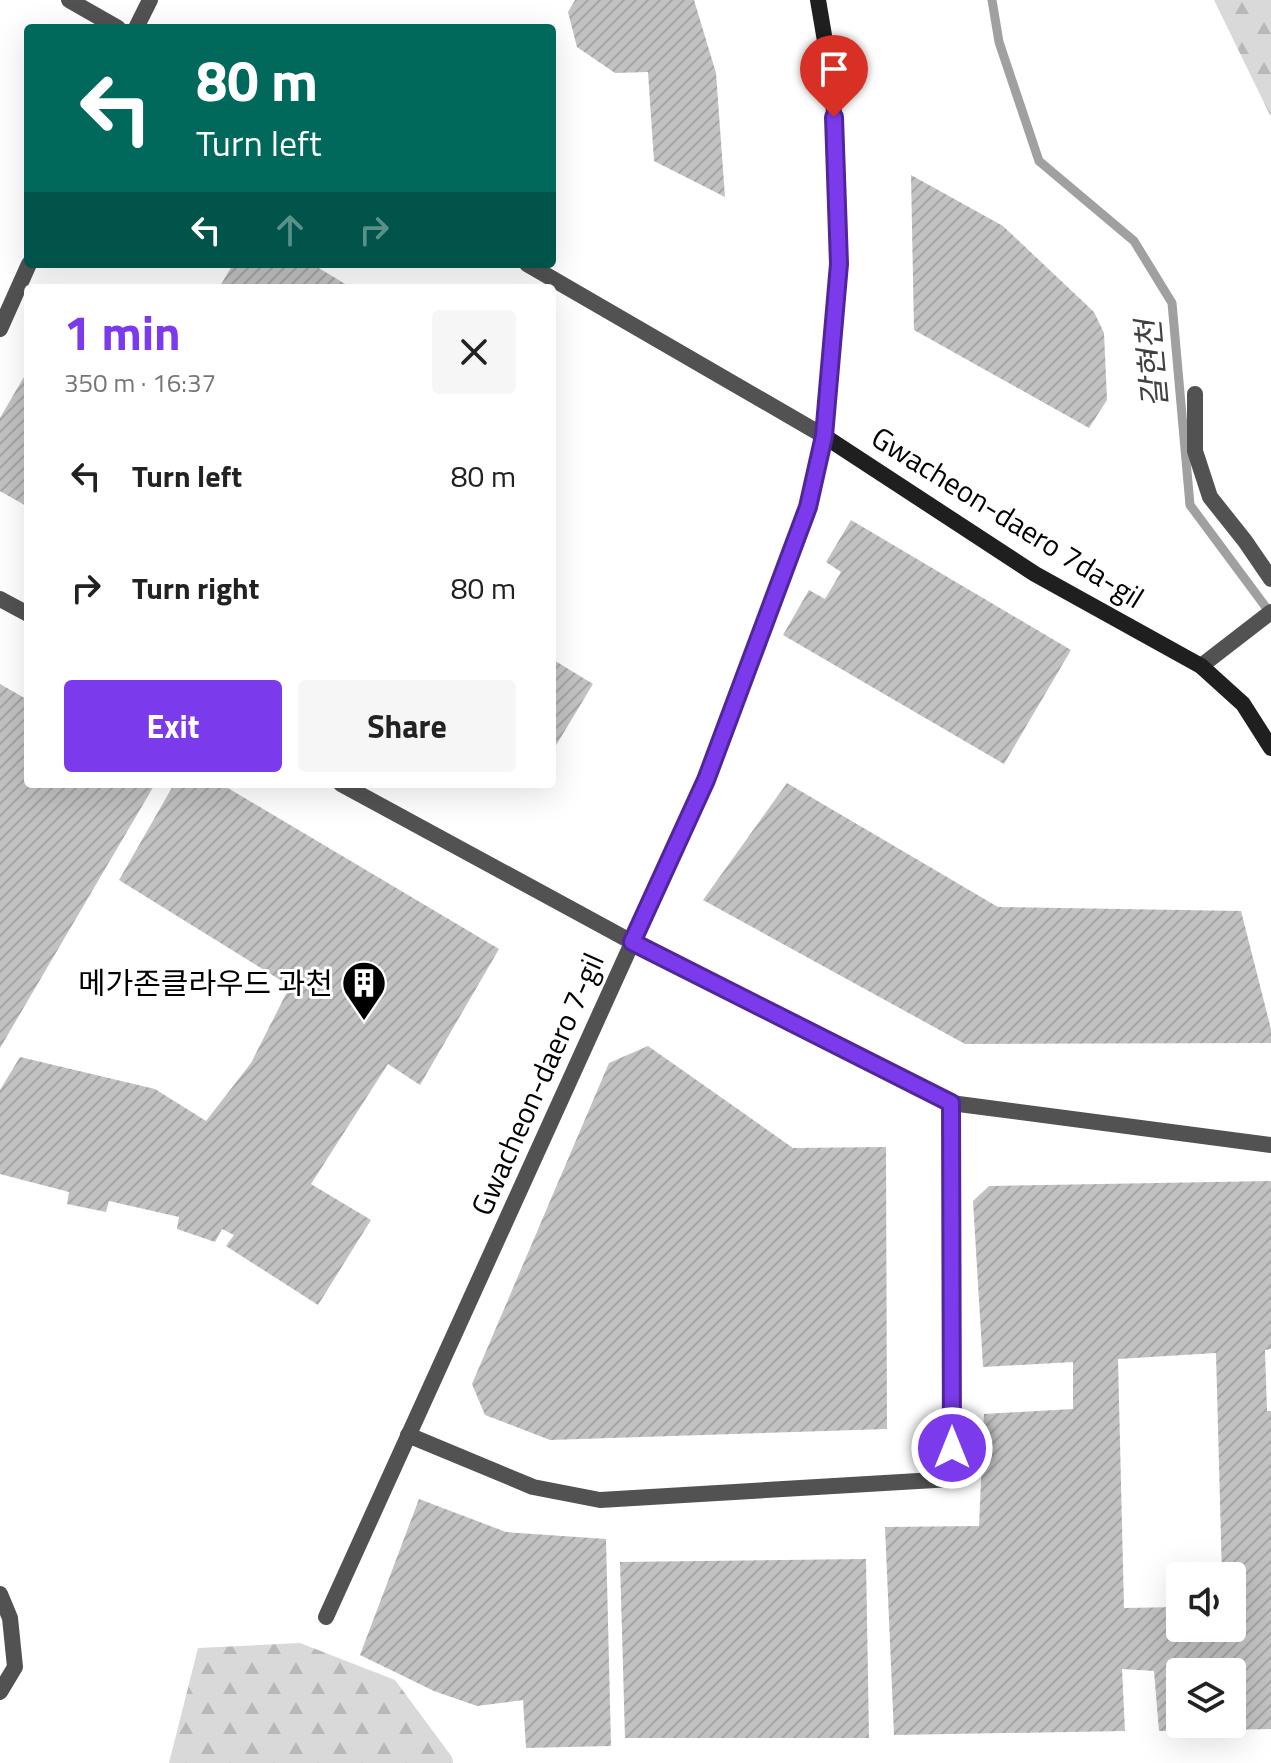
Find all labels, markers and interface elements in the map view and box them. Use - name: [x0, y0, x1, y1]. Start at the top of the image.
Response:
- pin: [800, 35, 868, 117]
- text: 80 m: [196, 38, 318, 123]
- icon: arrive: [812, 47, 856, 91]
- icon: left: [64, 56, 168, 160]
- text: Turn left: [196, 115, 322, 170]
- icon: left: [184, 208, 228, 252]
- icon: ahead: [268, 208, 312, 252]
- icon: right: [352, 208, 396, 252]
- text: 1 min: [64, 296, 181, 369]
- button: close: [432, 310, 516, 394]
- water label: 갈현천: [1123, 314, 1179, 410]
- text: 350 m · 16:37: [64, 363, 216, 402]
- street label: Gwacheon-daero 7da-gil: [863, 414, 1153, 620]
- text: Turn left: [132, 453, 242, 499]
- text: 80 m: [451, 453, 516, 499]
- icon: left: [64, 454, 108, 498]
- text: Turn right: [132, 565, 260, 611]
- text: 80 m: [451, 565, 516, 611]
- icon: right: [64, 566, 108, 610]
- button: Exit: [64, 680, 282, 772]
- button: Share: [298, 680, 516, 772]
- street label: Gwacheon-daero 7-gil: [458, 945, 616, 1223]
- building icon: 메가존클라우드 과천: [340, 959, 388, 1022]
- place label: 메가존클라우드 과천: [78, 960, 333, 1006]
- position arrow: [910, 1406, 994, 1490]
- map controls: [1166, 1562, 1246, 1738]
- button: sound: [1166, 1562, 1246, 1642]
- button: layers: [1166, 1658, 1246, 1738]

